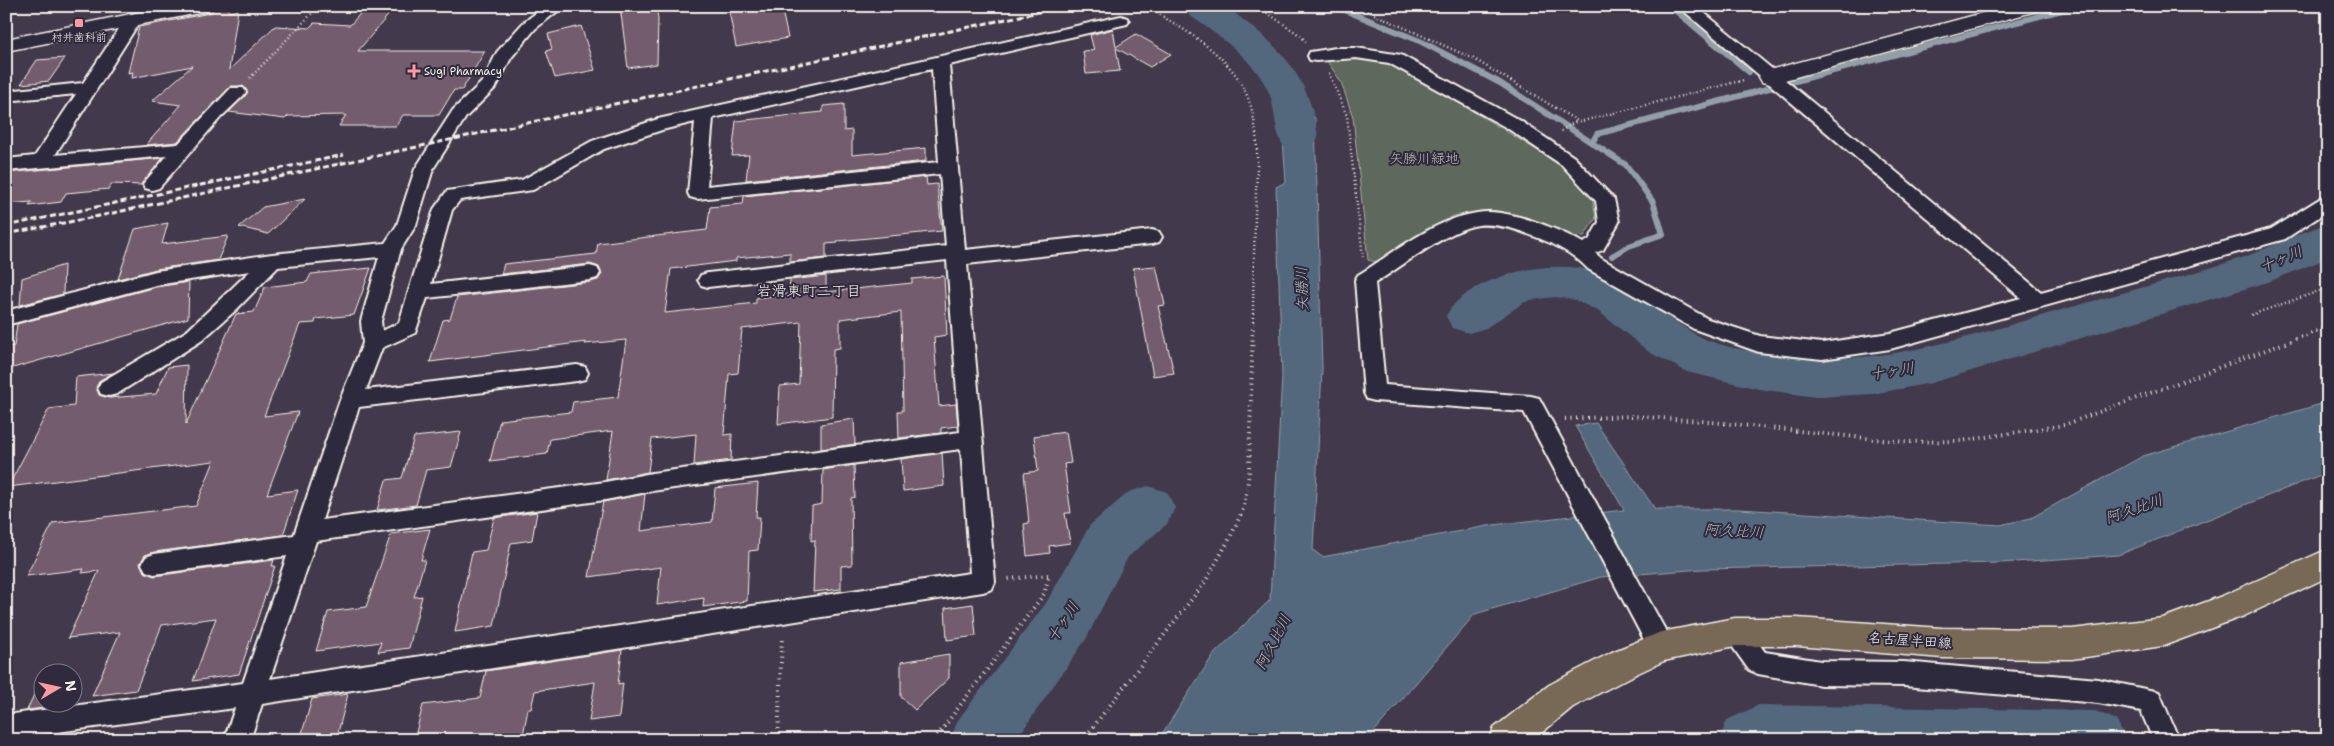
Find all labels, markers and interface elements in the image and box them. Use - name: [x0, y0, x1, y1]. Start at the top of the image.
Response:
- marker: 村井歯科前: [73, 17, 85, 29]
- place label: 村井歯科前: [52, 30, 107, 45]
- place label: Sugi Pharmacy: [424, 64, 502, 79]
- marker: Sugi Pharmacy: [408, 65, 420, 77]
- park label: 矢勝川緑地: [1389, 149, 1459, 167]
- water label: 十ヶ川: [2256, 241, 2306, 277]
- water label: 矢勝川: [1291, 266, 1313, 312]
- district label: 岩滑東町二丁目: [756, 281, 862, 301]
- water label: 十ヶ川: [1868, 358, 1916, 384]
- water label: 阿久比川: [2102, 490, 2166, 528]
- water label: 阿久比川: [1704, 519, 1764, 543]
- water label: 十ヶ川: [1042, 598, 1084, 646]
- water label: 阿久比川: [1250, 611, 1296, 673]
- street label: 名古屋半田線: [1867, 628, 1953, 652]
- north arrow: [32, 664, 82, 714]
- text: N: [61, 679, 81, 693]

